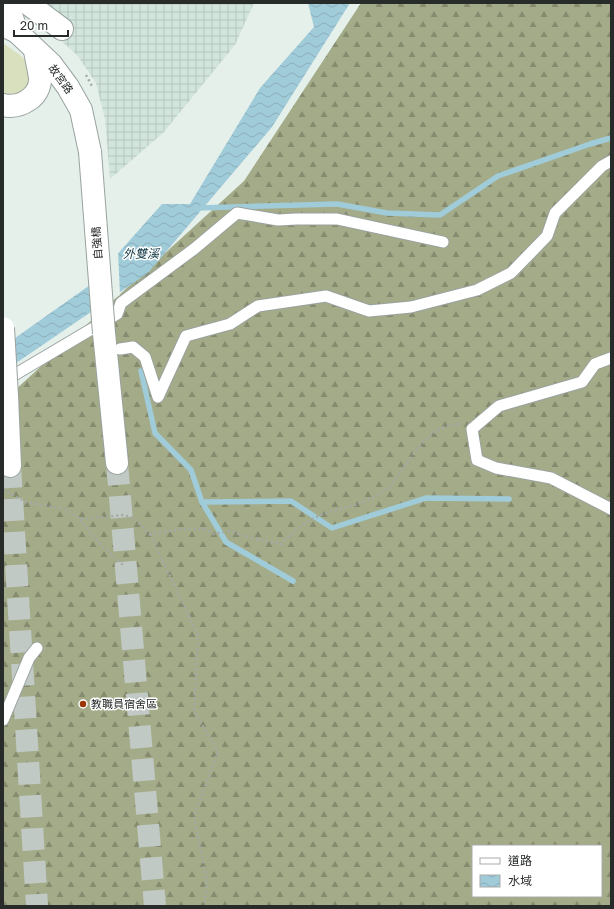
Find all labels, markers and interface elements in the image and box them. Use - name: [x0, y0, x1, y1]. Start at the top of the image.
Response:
- scale bar: [14, 12, 68, 38]
- text: 20 m: [20, 18, 48, 33]
- street label: 故宮路: [46, 62, 76, 96]
- street label: 自強橋: [89, 226, 104, 260]
- water label: 外雙溪: [123, 246, 161, 261]
- place label: 教職員宿舍區: [91, 697, 157, 710]
- marker: 教職員宿舍區: [78, 699, 88, 709]
- legend: [472, 845, 602, 897]
- text: 道路: [508, 853, 532, 868]
- text: 水域: [508, 873, 532, 888]

